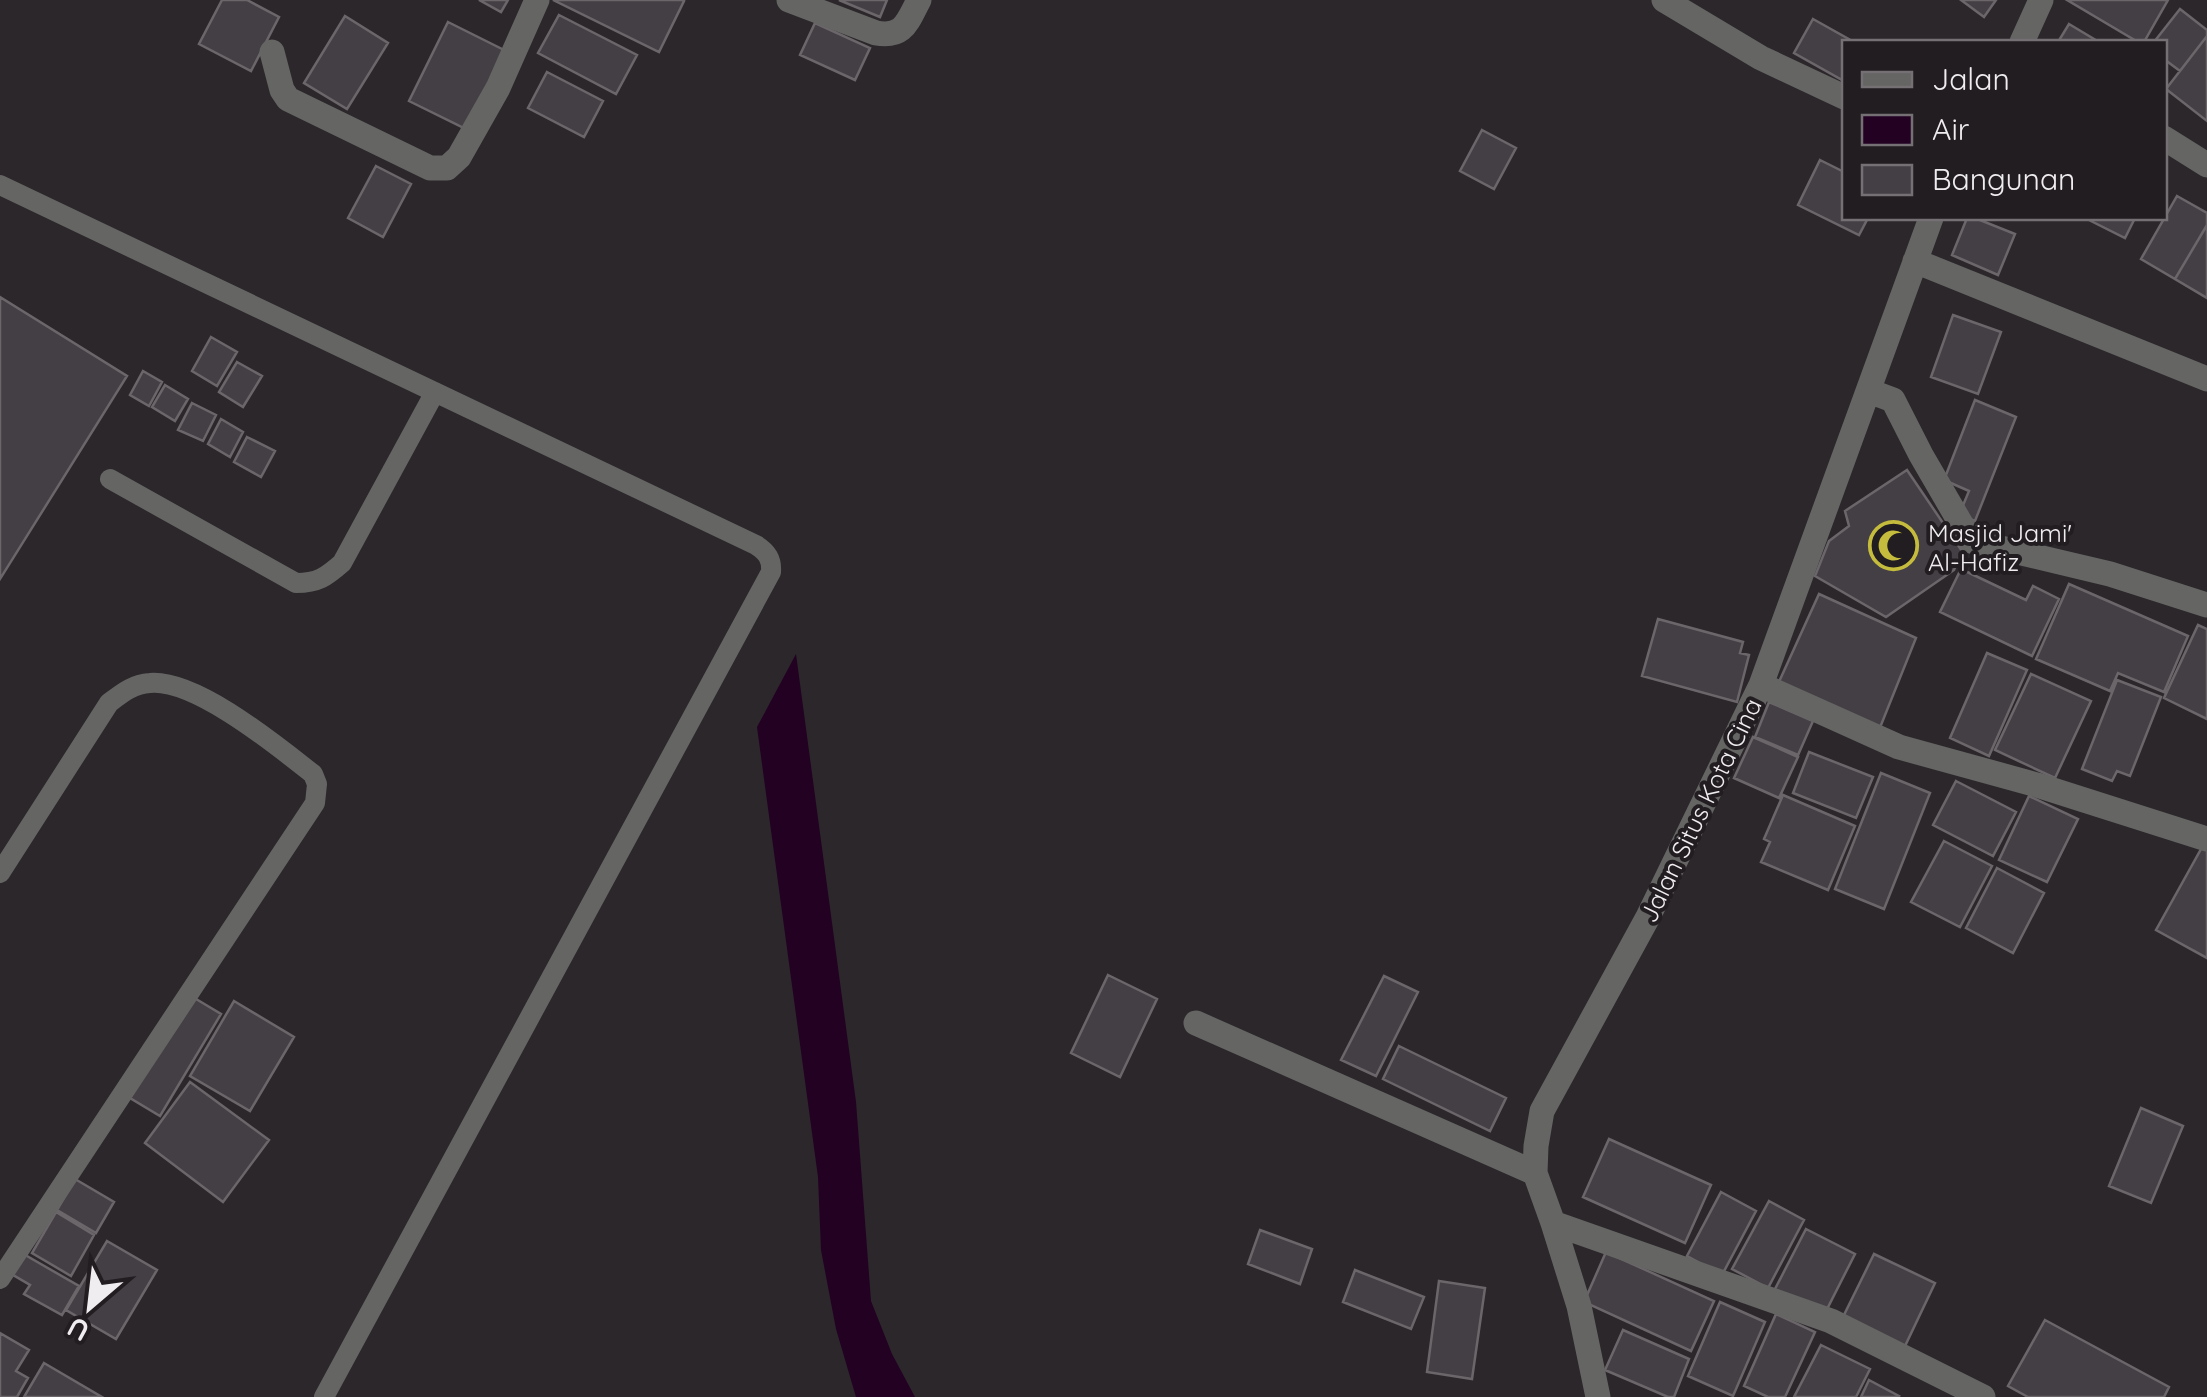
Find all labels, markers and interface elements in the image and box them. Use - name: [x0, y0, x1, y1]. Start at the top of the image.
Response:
- legend: [1842, 40, 2167, 220]
- text: Jalan: [1932, 60, 2010, 98]
- text: Air: [1932, 110, 1970, 148]
- text: Bangunan: [1932, 160, 2075, 198]
- place label: Masjid Jami' Al-Hafiz: [1928, 517, 2072, 577]
- mosque icon: Masjid Jami' Al-Hafiz: [1867, 520, 1919, 572]
- street label: Jalan Situs Kota Cina: [1632, 693, 1768, 927]
- north arrow: [40, 1257, 140, 1357]
- text: U: [61, 1309, 95, 1350]

